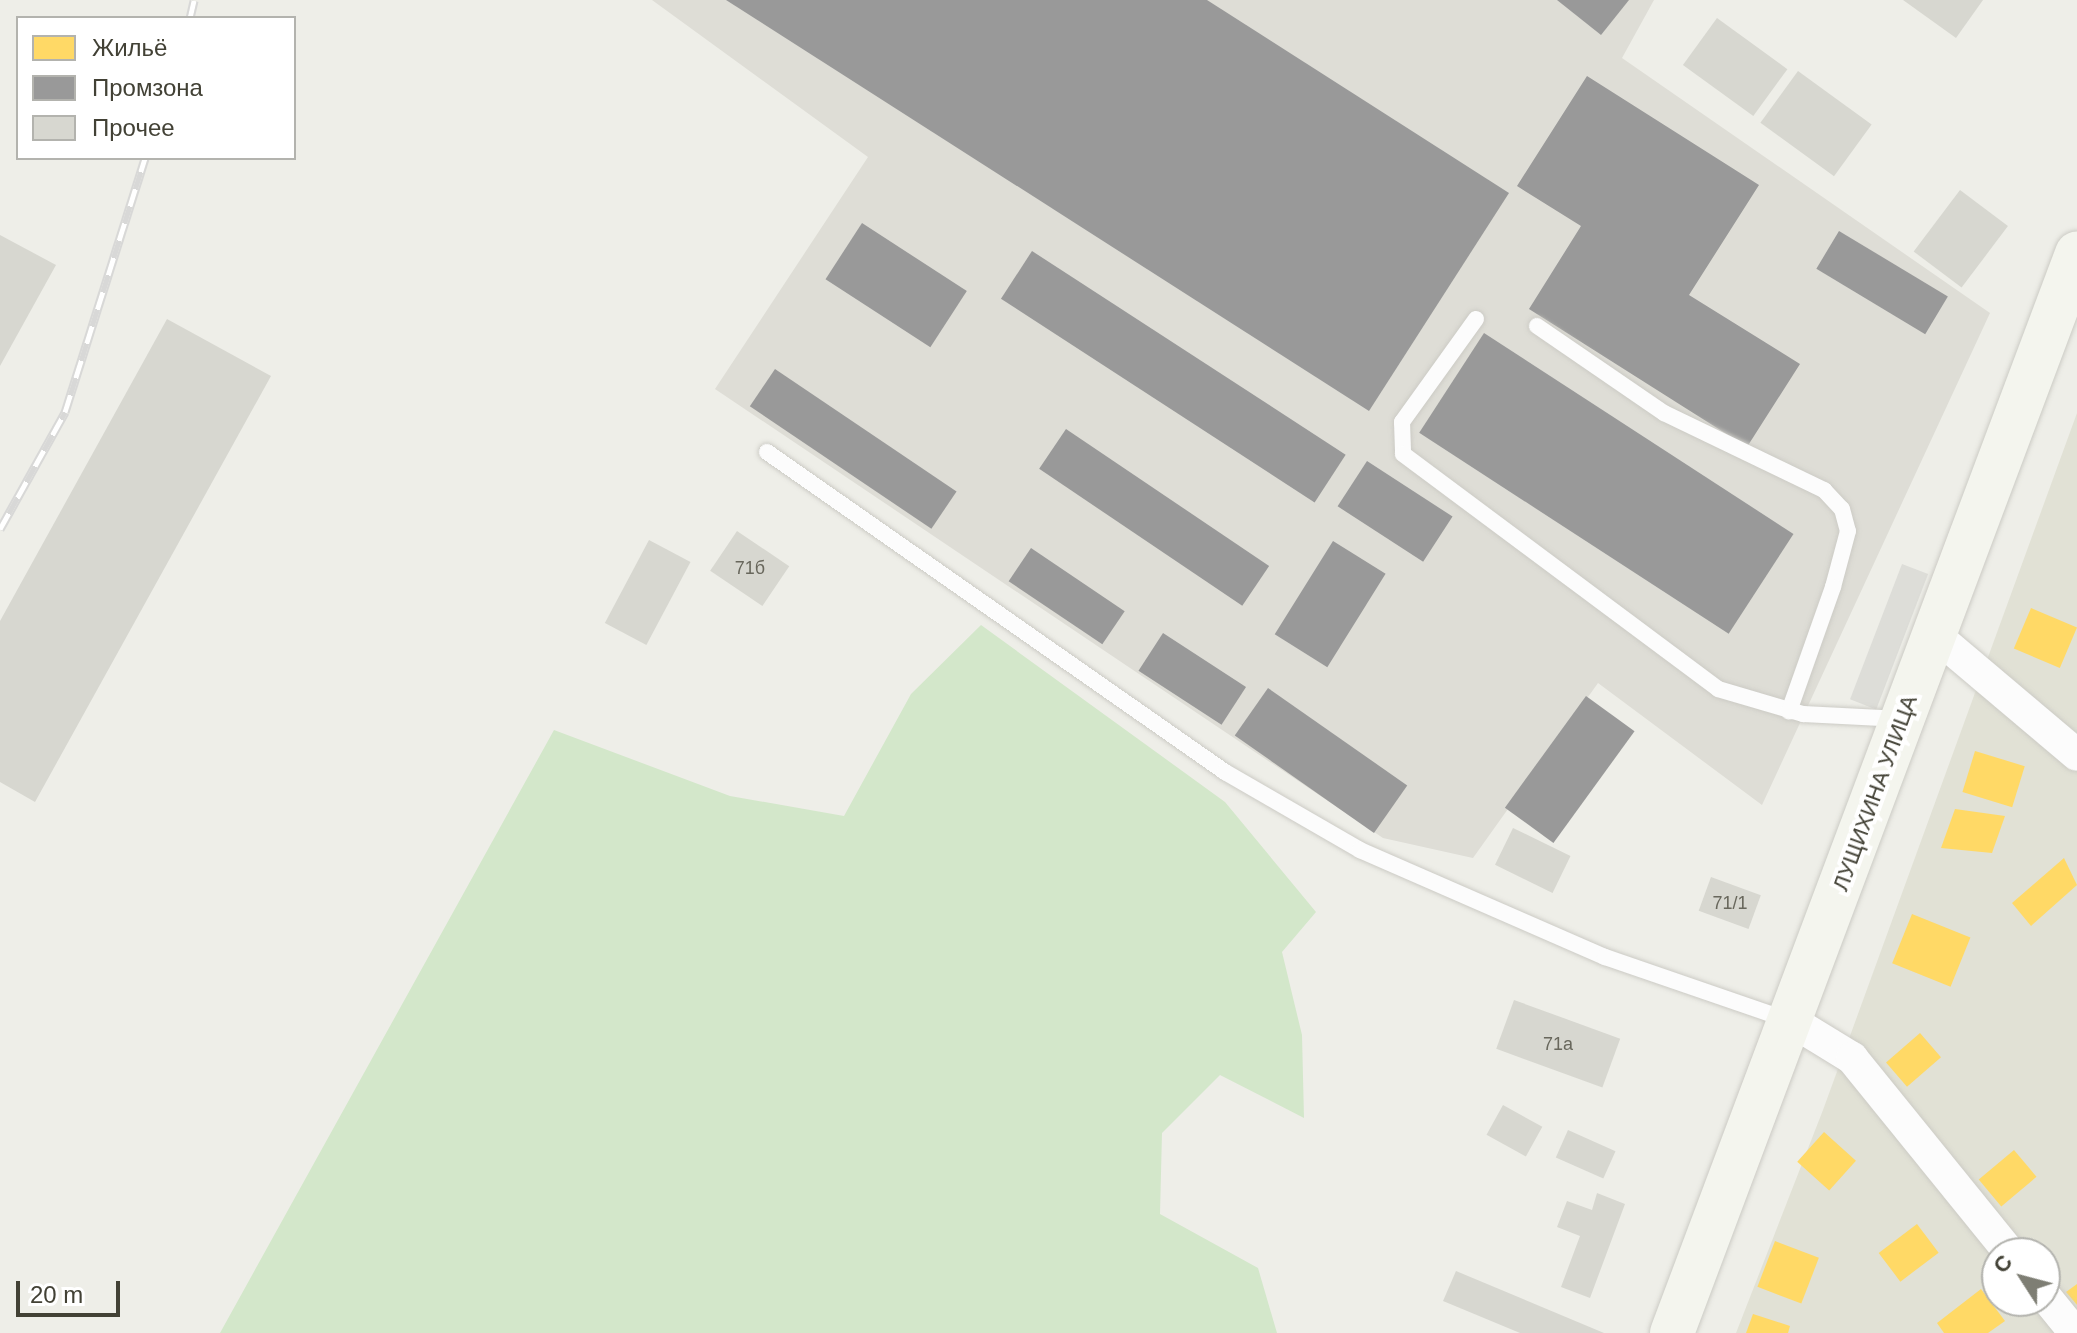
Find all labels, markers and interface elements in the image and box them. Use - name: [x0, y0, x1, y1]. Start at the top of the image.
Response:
- legend: [16, 16, 296, 160]
- text: Жильё: [92, 34, 167, 61]
- text: Промзона: [92, 74, 203, 101]
- text: Прочее: [92, 114, 175, 141]
- house number: 71б: [735, 557, 765, 579]
- street label: ЛУЩИХИНА УЛИЦА: [1827, 691, 1923, 895]
- house number: 71/1: [1712, 892, 1748, 914]
- house number: 71а: [1543, 1033, 1573, 1055]
- north arrow: [1981, 1237, 2061, 1317]
- text: С: [1988, 1250, 2018, 1278]
- scale bar: [20, 1265, 124, 1315]
- text: 20 m: [30, 1281, 83, 1308]

